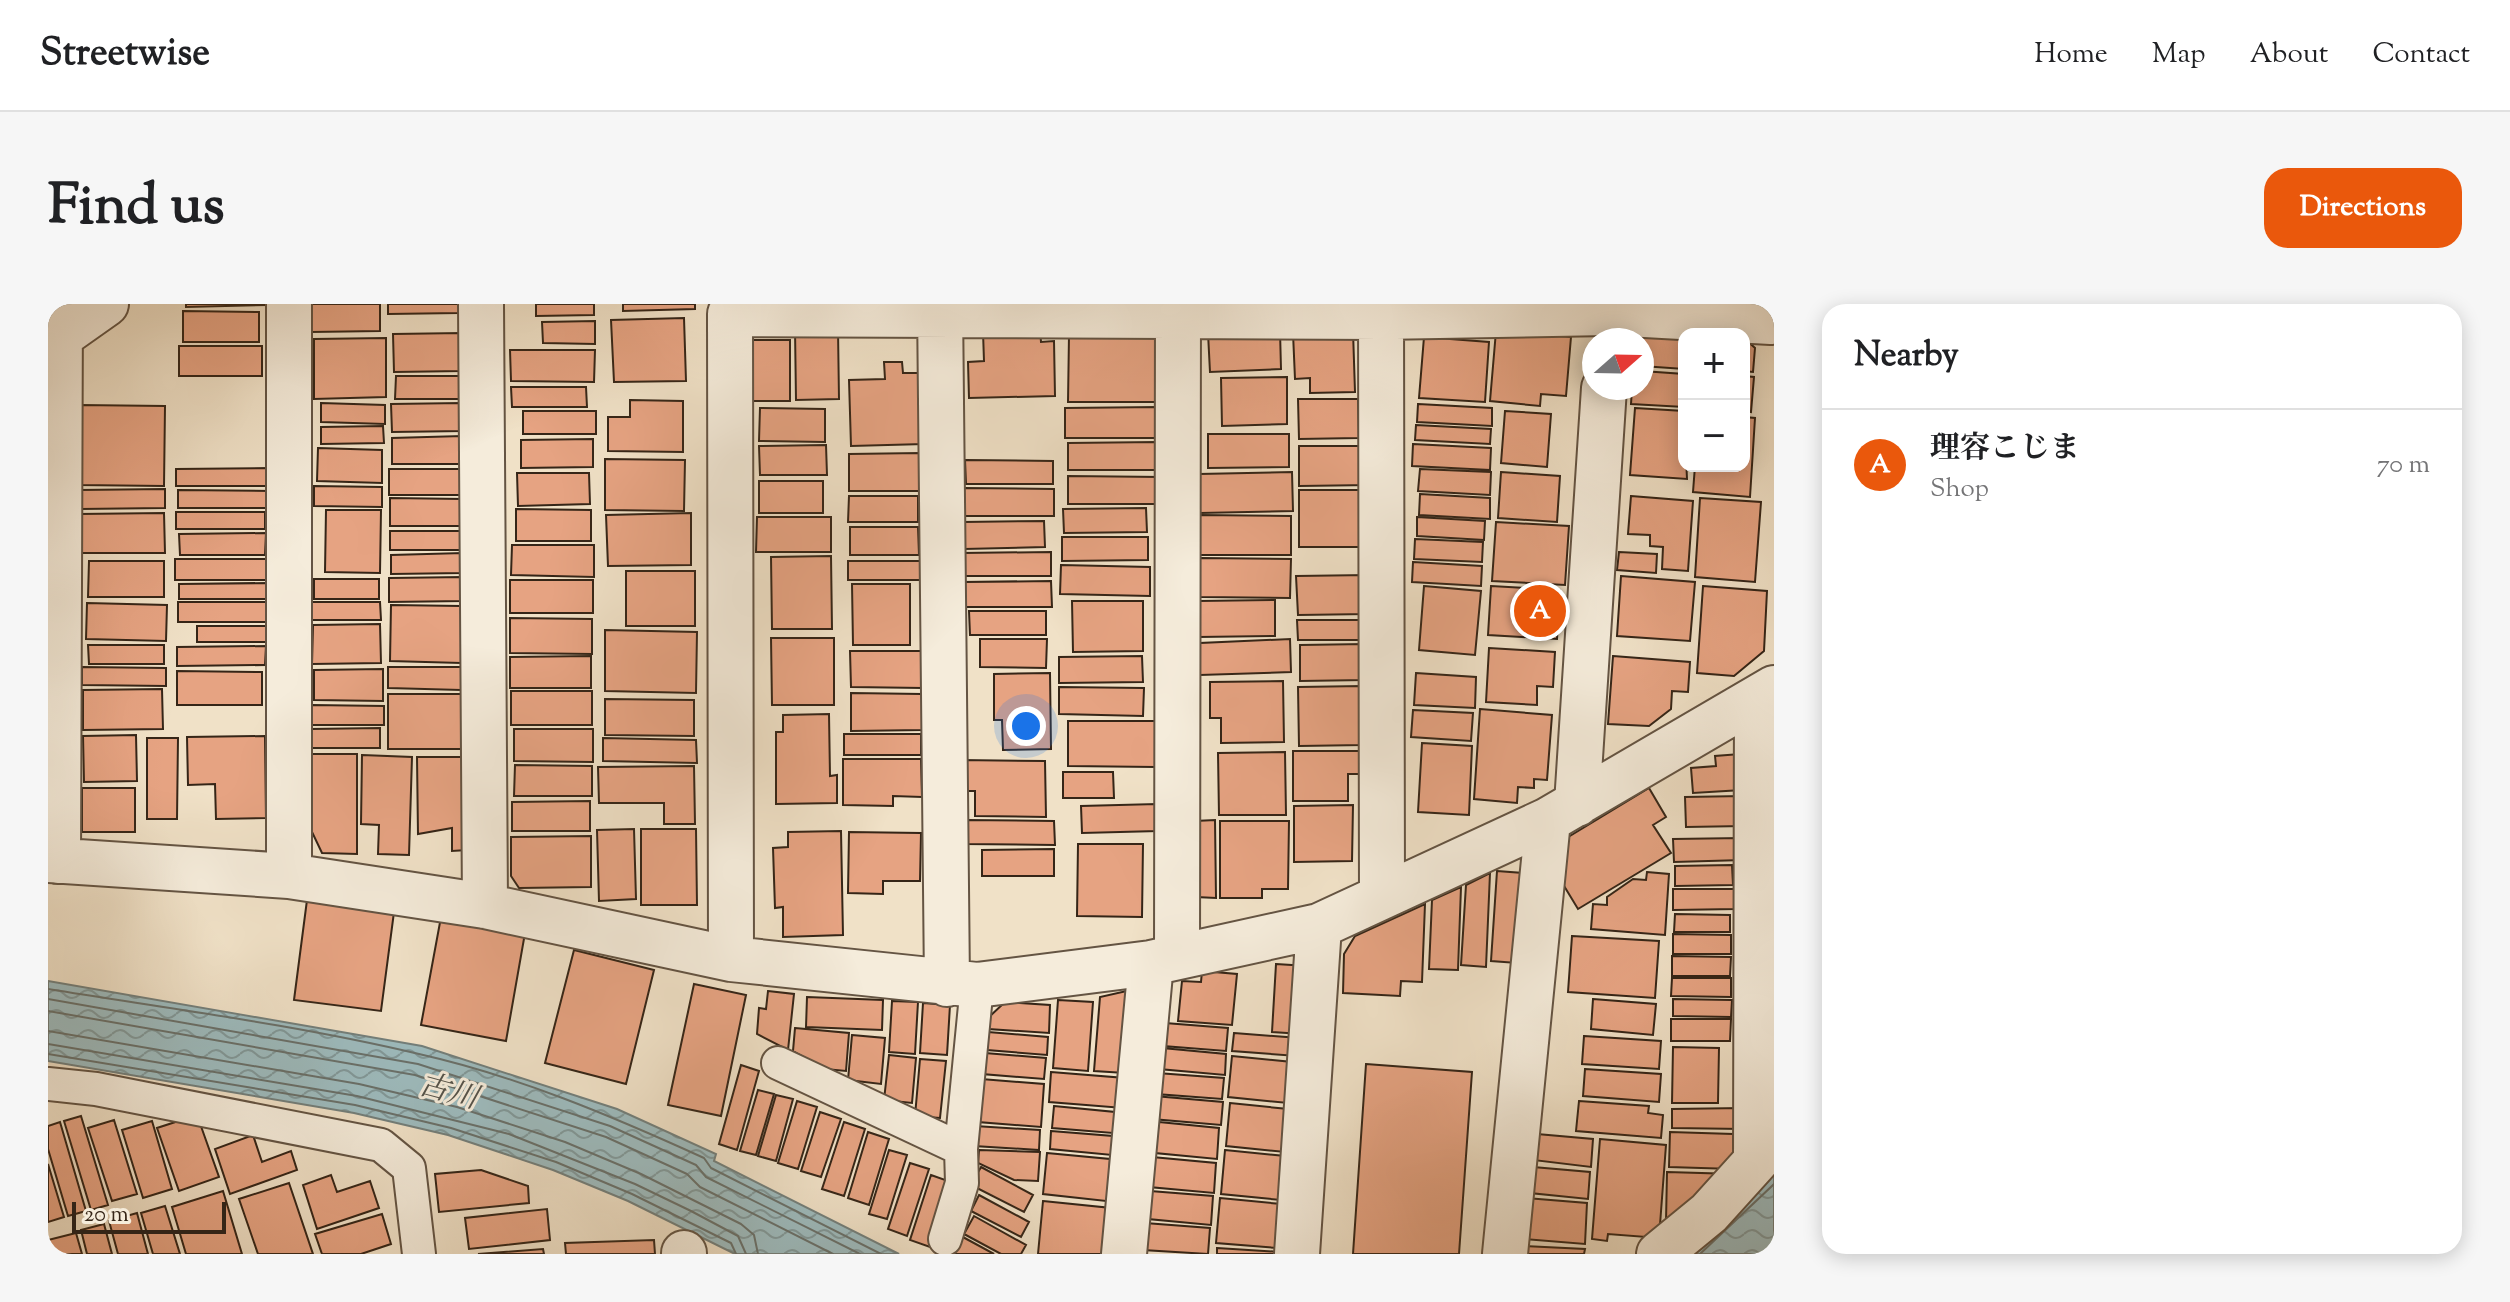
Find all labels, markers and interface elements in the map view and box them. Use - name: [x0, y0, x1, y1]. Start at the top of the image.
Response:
- text: Streetwise: [40, 28, 210, 82]
- text: Home: [2034, 35, 2108, 75]
- text: Map: [2152, 35, 2206, 75]
- text: About: [2250, 35, 2328, 75]
- text: Contact: [2372, 35, 2470, 75]
- text: Find us: [48, 168, 224, 249]
- button: Directions: [2264, 168, 2462, 248]
- north arrow: [1582, 328, 1654, 400]
- map controls: [1678, 328, 1750, 472]
- button: +: [1678, 328, 1750, 400]
- text: Nearby: [1854, 332, 1959, 381]
- button: −: [1678, 400, 1750, 472]
- text: 理容こじま: [1930, 428, 2080, 471]
- text: A: [1869, 447, 1891, 484]
- text: 70 m: [2377, 447, 2430, 484]
- text: Shop: [1930, 471, 1989, 508]
- pin: A: [1514, 581, 1566, 641]
- your location: [1006, 706, 1046, 746]
- water label: 古川: [413, 1064, 485, 1122]
- scale bar: [72, 1198, 226, 1234]
- text: 20 m: [84, 1200, 129, 1232]

